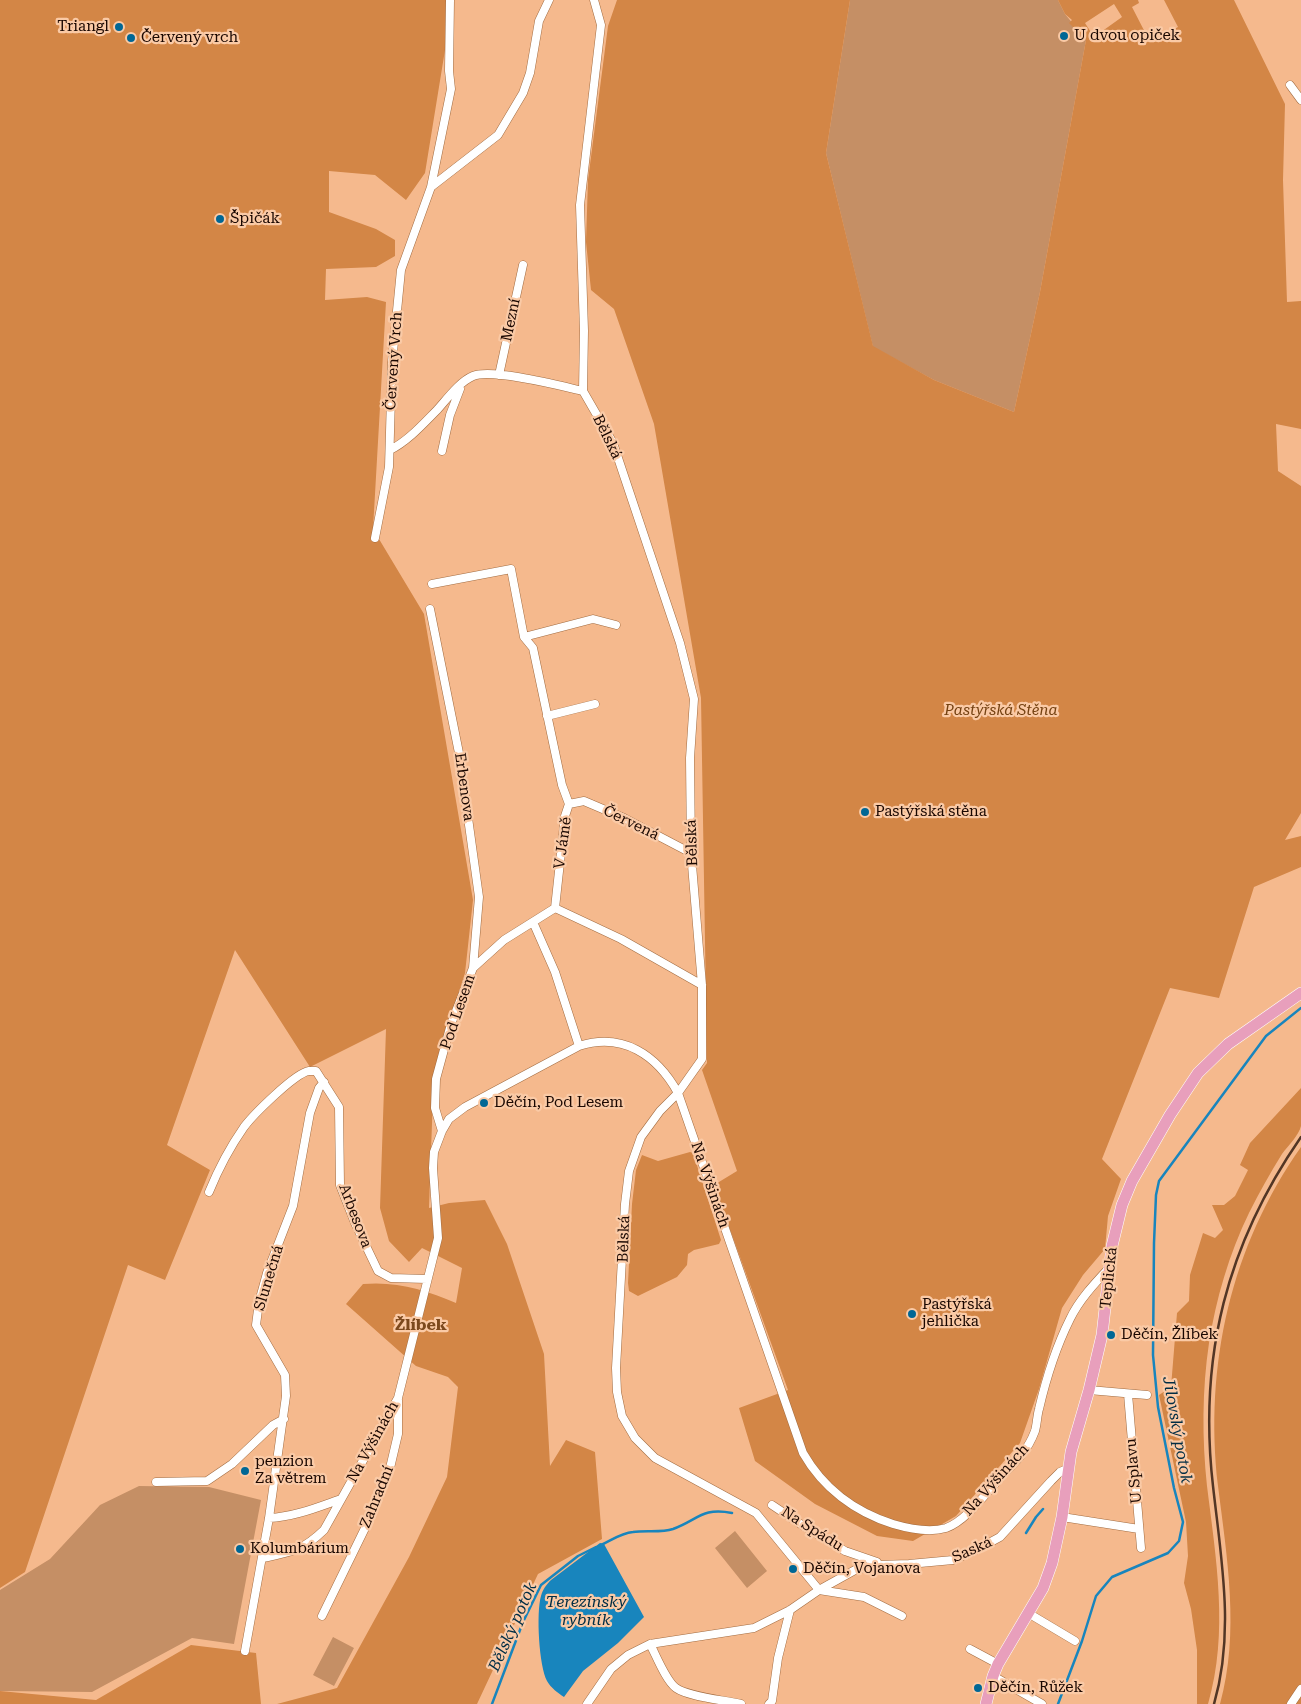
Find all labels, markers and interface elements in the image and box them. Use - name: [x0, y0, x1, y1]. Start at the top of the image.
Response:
- place label: Triangl: [57, 18, 109, 36]
- marker: Triangl: [113, 21, 125, 33]
- place label: U dvou opiček: [1074, 27, 1180, 45]
- place label: Červený vrch: [141, 29, 238, 47]
- marker: U dvou opiček: [1058, 30, 1070, 42]
- marker: Červený vrch: [125, 32, 137, 44]
- place label: Špičák: [230, 210, 280, 228]
- marker: Špičák: [214, 213, 226, 225]
- street label: Mezní: [498, 297, 524, 343]
- street label: Červený Vrch: [382, 311, 406, 411]
- street label: Bělská: [589, 412, 625, 462]
- park label: Pastýřská Stěna: [944, 702, 1058, 720]
- street label: Erbenova: [450, 752, 478, 822]
- street label: Červená: [600, 802, 662, 844]
- place label: Pastýřská stěna: [875, 803, 987, 821]
- marker: Pastýřská stěna: [859, 806, 871, 818]
- street label: V Jámě: [550, 816, 576, 870]
- street label: Bělská: [682, 819, 702, 867]
- street label: Pod Lesem: [437, 972, 479, 1052]
- place label: Děčín, Pod Lesem: [494, 1094, 623, 1112]
- marker: Děčín, Pod Lesem: [478, 1097, 490, 1109]
- street label: Na Výšinách: [687, 1139, 733, 1231]
- street label: Arbesova: [335, 1181, 375, 1251]
- street label: Bělská: [614, 1215, 634, 1263]
- street label: Slunečná: [251, 1243, 287, 1313]
- street label: Teplická: [1097, 1246, 1121, 1310]
- place label: Pastýřská jehlička: [922, 1296, 992, 1331]
- marker: Pastýřská jehlička: [906, 1308, 918, 1320]
- district label: Žlíbek: [395, 1315, 447, 1335]
- place label: Děčín, Žlíbek: [1121, 1326, 1218, 1344]
- marker: Děčín, Žlíbek: [1105, 1329, 1117, 1341]
- water label: Jílovský potok: [1158, 1375, 1196, 1485]
- street label: Na Výšinách: [343, 1398, 403, 1486]
- street label: U Splavu: [1122, 1438, 1146, 1504]
- street label: Na Výšinách: [959, 1441, 1033, 1519]
- place label: penzion Za větrem: [255, 1453, 327, 1488]
- street label: Zahradní: [356, 1463, 398, 1531]
- marker: penzion Za větrem: [239, 1465, 251, 1477]
- street label: Na Spádu: [778, 1503, 846, 1555]
- street label: Saská: [949, 1533, 995, 1567]
- place label: Kolumbárium: [250, 1540, 349, 1558]
- marker: Kolumbárium: [234, 1543, 246, 1555]
- place label: Děčín, Vojanova: [803, 1560, 920, 1578]
- marker: Děčín, Vojanova: [787, 1563, 799, 1575]
- water label: Bělský potok: [485, 1579, 541, 1675]
- water label: Terezínský rybník: [546, 1592, 626, 1630]
- place label: Děčín, Růžek: [988, 1679, 1083, 1697]
- marker: Děčín, Růžek: [972, 1682, 984, 1694]

